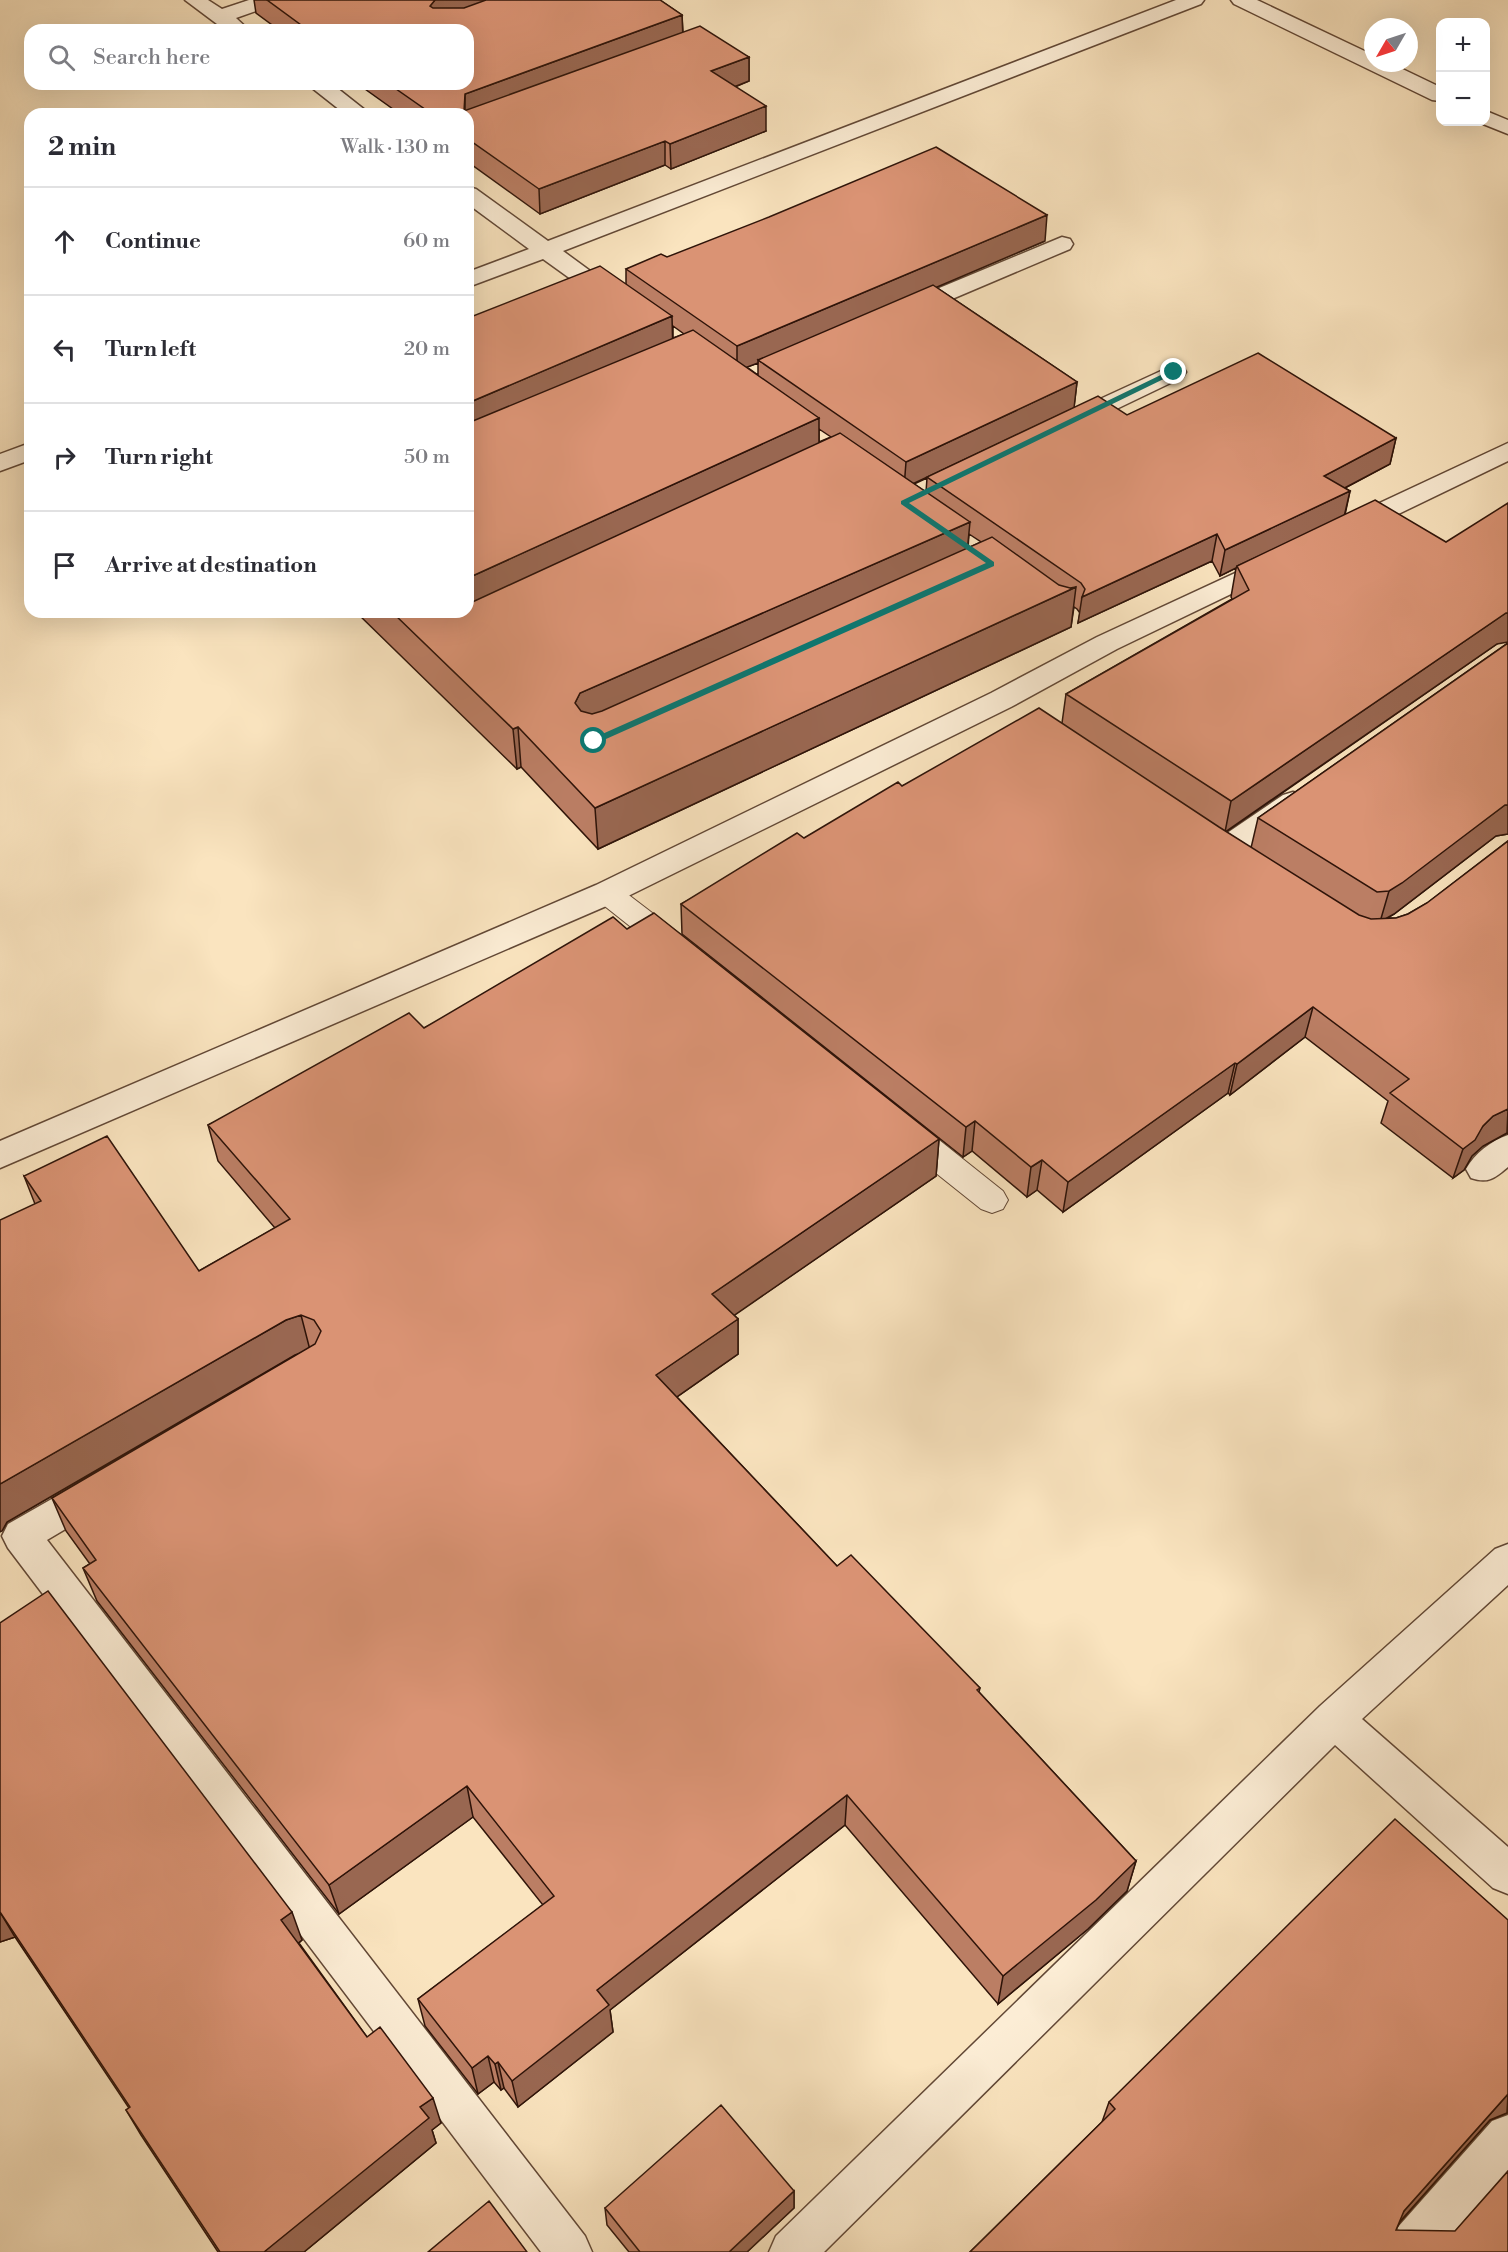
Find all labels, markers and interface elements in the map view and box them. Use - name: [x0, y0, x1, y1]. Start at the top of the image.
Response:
- north arrow: [1364, 18, 1418, 72]
- map controls: [1436, 18, 1490, 126]
- button: +: [1436, 18, 1490, 72]
- search box: [24, 24, 474, 90]
- icon: search: [45, 41, 78, 74]
- text: Search here: [93, 44, 210, 71]
- button: −: [1436, 72, 1490, 126]
- text: 2 min: [48, 131, 116, 163]
- text: Walk · 130 m: [341, 135, 450, 160]
- icon: ahead: [48, 225, 81, 258]
- text: Continue: [105, 228, 201, 255]
- text: 60 m: [403, 229, 450, 254]
- icon: left: [48, 333, 81, 366]
- text: Turn left: [105, 336, 196, 363]
- text: 20 m: [404, 337, 450, 362]
- route end: [1160, 358, 1186, 384]
- icon: right: [48, 441, 81, 474]
- text: Turn right: [105, 444, 213, 471]
- text: 50 m: [404, 445, 450, 470]
- icon: arrive: [48, 549, 81, 582]
- text: Arrive at destination: [105, 552, 317, 579]
- route start: [580, 727, 606, 753]

